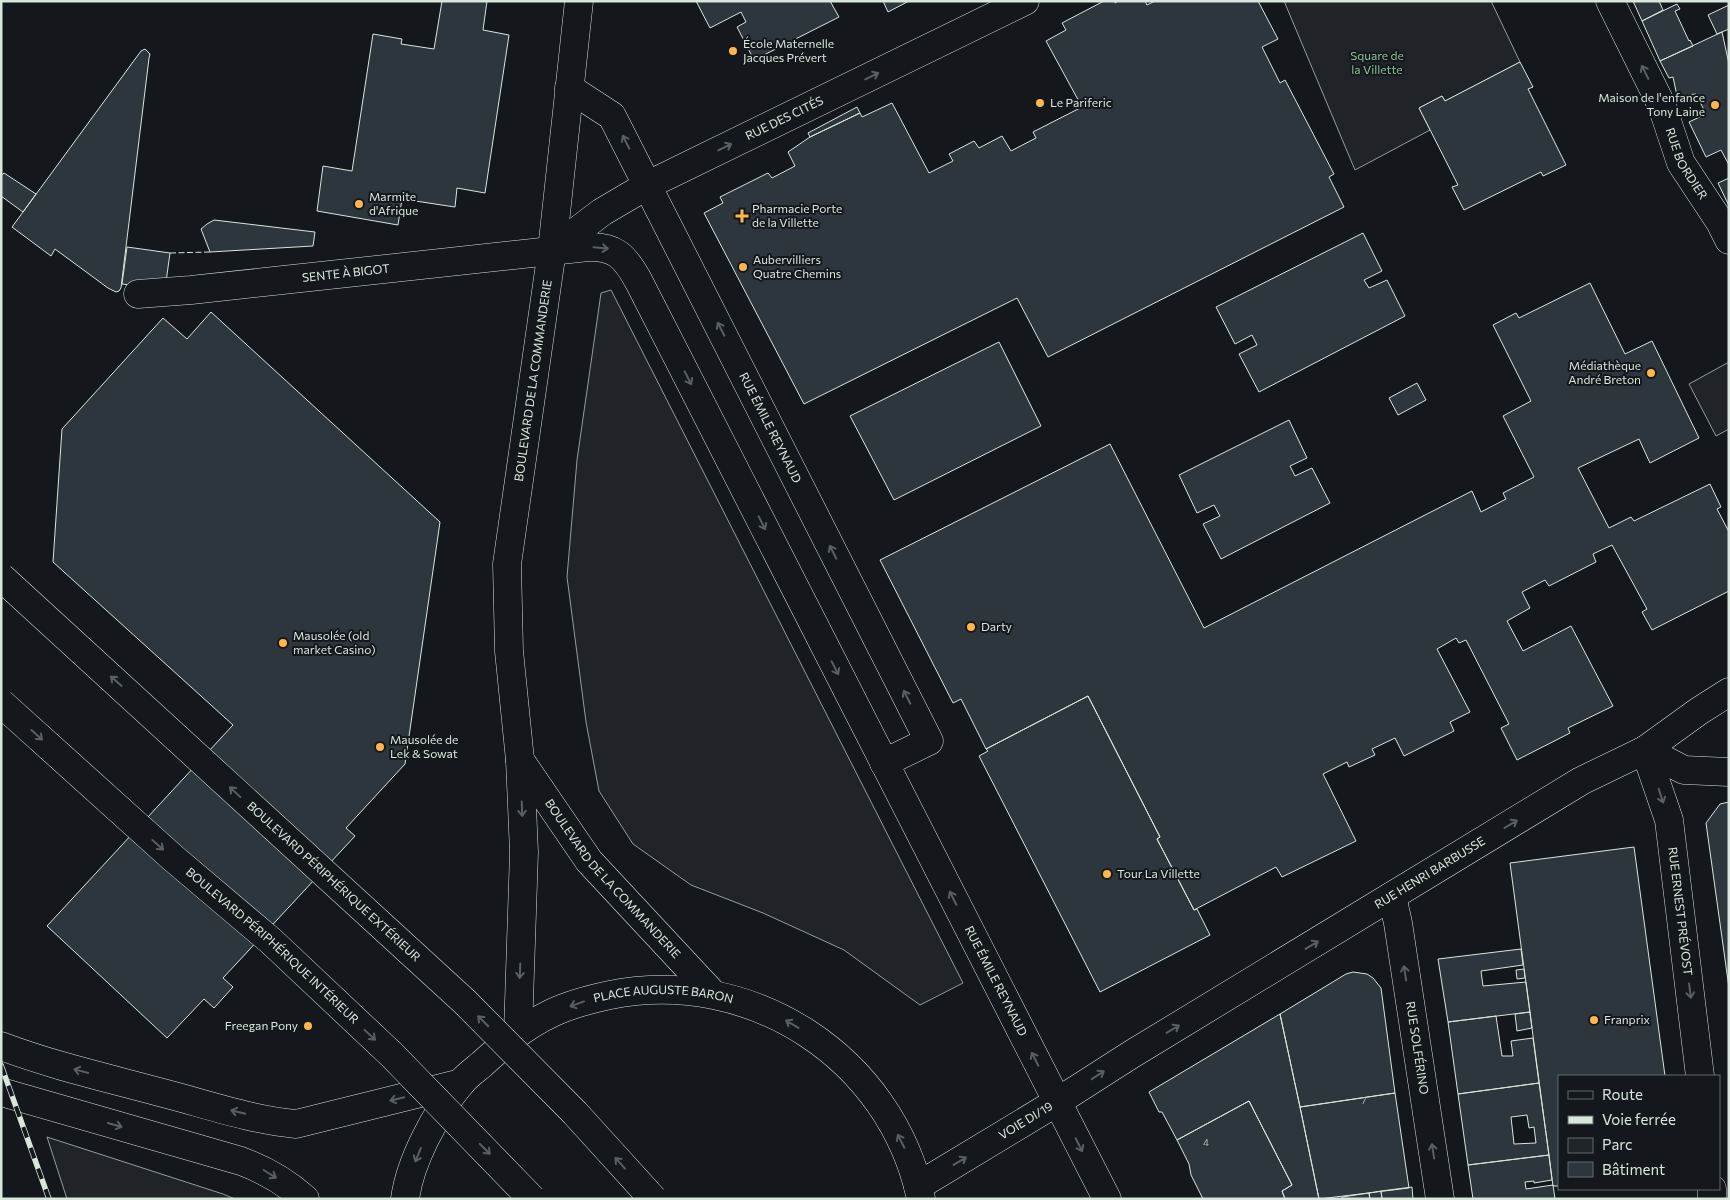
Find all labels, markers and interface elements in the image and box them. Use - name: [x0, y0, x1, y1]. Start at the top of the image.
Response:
- place label: École Maternelle Jacques Prévert: [743, 36, 834, 65]
- marker: École Maternelle Jacques Prévert: [727, 45, 739, 57]
- park label: Square de la Villette: [1350, 48, 1404, 76]
- one-way arrow: [1640, 65, 1649, 80]
- one-way arrow: [864, 71, 879, 81]
- place label: Maison de l'enfance Tony Laine: [1598, 90, 1705, 118]
- street label: RUE DES CITÉS: [743, 93, 825, 142]
- place label: Le Pariferic: [1050, 95, 1112, 109]
- marker: Le Pariferic: [1034, 97, 1046, 109]
- marker: Maison de l'enfance Tony Laine: [1709, 99, 1721, 111]
- street label: RUE BORDIER: [1664, 126, 1711, 202]
- one-way arrow: [620, 135, 630, 149]
- one-way arrow: [718, 142, 733, 152]
- place label: Marmite d'Afrique: [369, 189, 418, 217]
- marker: Marmite d'Afrique: [353, 198, 365, 210]
- place label: Pharmacie Porte de la Villette: [752, 201, 842, 229]
- marker: Pharmacie Porte de la Villette: [736, 210, 748, 222]
- one-way arrow: [592, 243, 608, 253]
- place label: Aubervilliers Quatre Chemins: [753, 252, 841, 280]
- street label: SENTE À BIGOT: [301, 260, 391, 284]
- marker: Aubervilliers Quatre Chemins: [737, 261, 749, 273]
- street label: BOULEVARD DE LA COMMANDERIE: [511, 279, 554, 482]
- one-way arrow: [716, 322, 726, 337]
- place label: Médiathèque André Breton: [1568, 358, 1641, 386]
- marker: Médiathèque André Breton: [1645, 367, 1657, 379]
- one-way arrow: [684, 370, 693, 385]
- street label: RUE ÉMILE REYNAUD: [737, 370, 805, 485]
- one-way arrow: [758, 515, 767, 530]
- one-way arrow: [828, 545, 838, 560]
- place label: Darty: [981, 619, 1012, 633]
- marker: Darty: [965, 621, 977, 633]
- place label: Mausolée (old market Casino): [293, 628, 376, 656]
- marker: Mausolée (old market Casino): [277, 637, 289, 649]
- one-way arrow: [831, 660, 840, 675]
- one-way arrow: [110, 675, 123, 687]
- one-way arrow: [902, 690, 912, 705]
- one-way arrow: [31, 729, 44, 741]
- place label: Mausolée de Lek & Sowat: [390, 732, 458, 760]
- marker: Mausolée de Lek & Sowat: [374, 741, 386, 753]
- one-way arrow: [229, 786, 242, 797]
- one-way arrow: [1656, 788, 1666, 804]
- street label: BOULEVARD DE LA COMMANDERIE: [543, 796, 684, 961]
- street label: BOULEVARD PÉRIPHÉRIQUE EXTÉRIEUR: [245, 798, 424, 964]
- one-way arrow: [518, 801, 527, 817]
- one-way arrow: [1504, 818, 1518, 828]
- street label: RUE HENRI BARBUSSE: [1372, 833, 1487, 911]
- one-way arrow: [151, 839, 164, 850]
- street label: RUE ERNEST PRÉVOST: [1666, 846, 1696, 977]
- street label: BOULEVARD PÉRIPHÉRIQUE INTÉRIEUR: [184, 864, 362, 1026]
- place label: Tour La Villette: [1117, 866, 1200, 880]
- marker: Tour La Villette: [1101, 868, 1113, 880]
- one-way arrow: [948, 891, 958, 906]
- street label: RUE ÉMILE REYNAUD: [963, 923, 1031, 1038]
- one-way arrow: [1305, 939, 1319, 949]
- one-way arrow: [515, 963, 525, 979]
- one-way arrow: [1400, 965, 1410, 981]
- street label: PLACE AUGUSTE BARON: [592, 982, 735, 1005]
- one-way arrow: [1685, 983, 1695, 999]
- one-way arrow: [570, 1000, 585, 1009]
- street label: RUE SOLFÉRINO: [1404, 1000, 1432, 1095]
- place label: Franprix: [1604, 1012, 1651, 1026]
- one-way arrow: [477, 1014, 489, 1027]
- marker: Franprix: [1588, 1014, 1600, 1026]
- place label: Freegan Pony: [225, 1018, 298, 1032]
- one-way arrow: [786, 1018, 800, 1028]
- marker: Freegan Pony: [302, 1020, 314, 1032]
- one-way arrow: [1166, 1023, 1180, 1033]
- one-way arrow: [364, 1029, 376, 1041]
- one-way arrow: [1030, 1051, 1040, 1066]
- one-way arrow: [74, 1066, 90, 1075]
- one-way arrow: [1091, 1070, 1105, 1080]
- legend: [1558, 1075, 1720, 1190]
- text: Route: [1602, 1085, 1643, 1103]
- house number: 7: [1361, 1094, 1367, 1106]
- one-way arrow: [389, 1095, 405, 1104]
- street label: VOIE DI/19: [996, 1098, 1055, 1142]
- one-way arrow: [231, 1107, 247, 1116]
- text: Voie ferrée: [1602, 1110, 1676, 1128]
- one-way arrow: [107, 1120, 123, 1130]
- one-way arrow: [896, 1133, 906, 1148]
- text: Parc: [1602, 1135, 1632, 1153]
- house number: 4: [1203, 1136, 1209, 1148]
- one-way arrow: [1074, 1138, 1084, 1153]
- one-way arrow: [479, 1143, 491, 1156]
- one-way arrow: [1427, 1143, 1437, 1159]
- one-way arrow: [413, 1147, 422, 1162]
- one-way arrow: [953, 1155, 967, 1165]
- one-way arrow: [614, 1156, 626, 1169]
- text: Bâtiment: [1602, 1160, 1665, 1178]
- one-way arrow: [262, 1169, 276, 1179]

